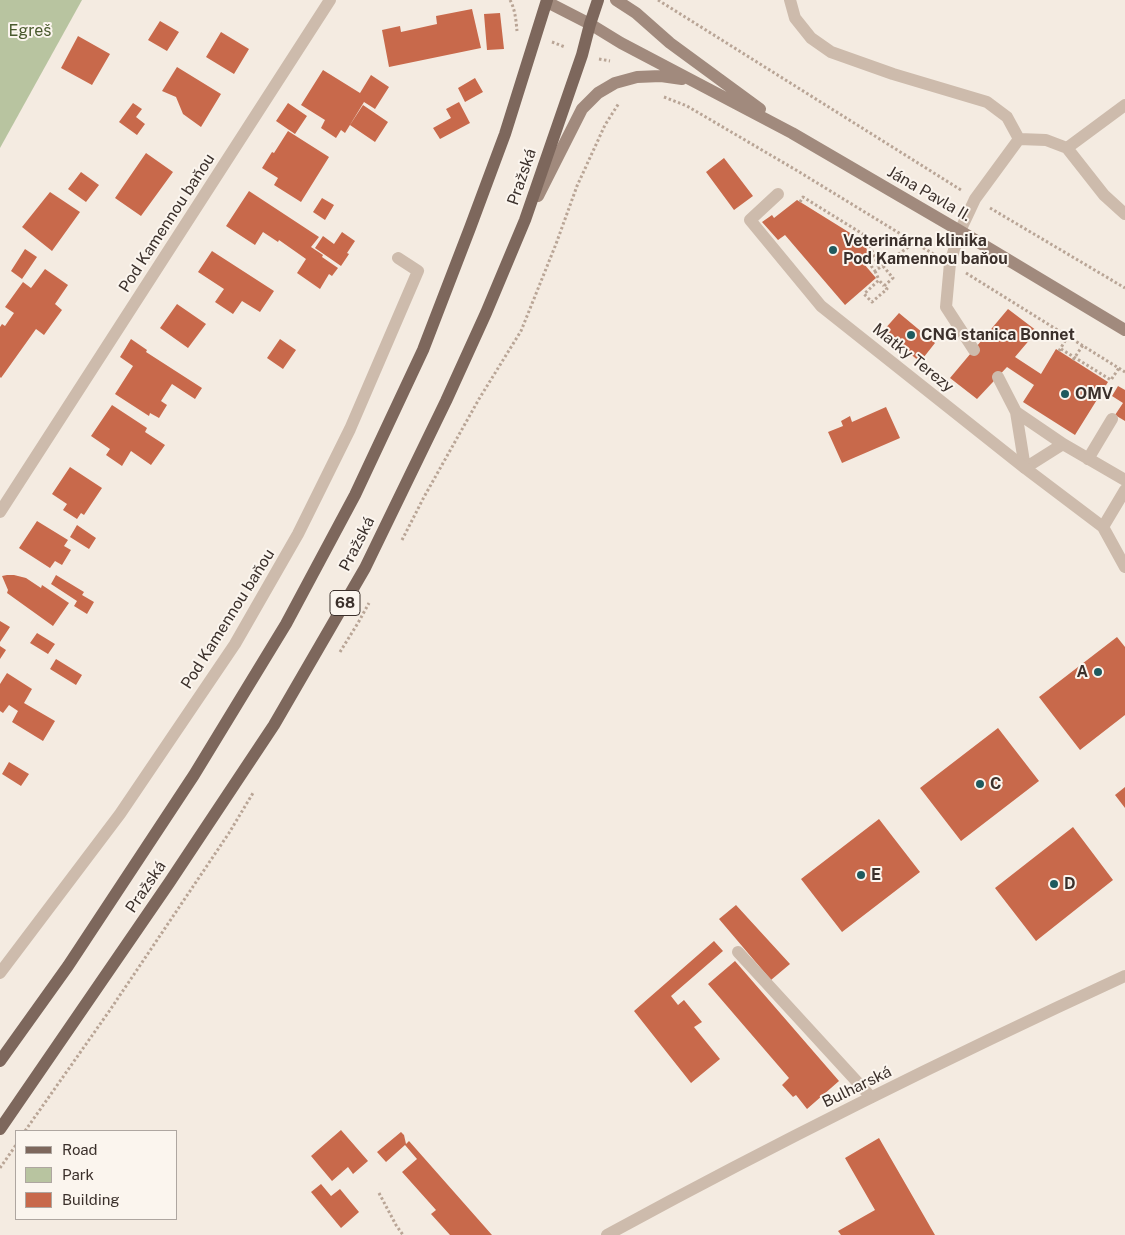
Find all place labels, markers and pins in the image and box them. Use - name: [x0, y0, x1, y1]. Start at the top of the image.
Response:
- place label: Veterinárna klinika Pod Kamennou baňou: [843, 231, 1008, 269]
- marker: Veterinárna klinika Pod Kamennou baňou: [827, 244, 839, 256]
- place label: CNG stanica Bonnet: [921, 325, 1075, 345]
- marker: CNG stanica Bonnet: [905, 329, 917, 341]
- place label: OMV: [1075, 384, 1113, 404]
- marker: OMV: [1059, 388, 1071, 400]
- place label: A: [1076, 662, 1088, 682]
- marker: A: [1092, 666, 1104, 678]
- place label: C: [990, 774, 1001, 794]
- marker: C: [974, 778, 986, 790]
- place label: E: [871, 865, 881, 885]
- marker: E: [855, 869, 867, 881]
- place label: D: [1064, 874, 1076, 894]
- marker: D: [1048, 878, 1060, 890]

